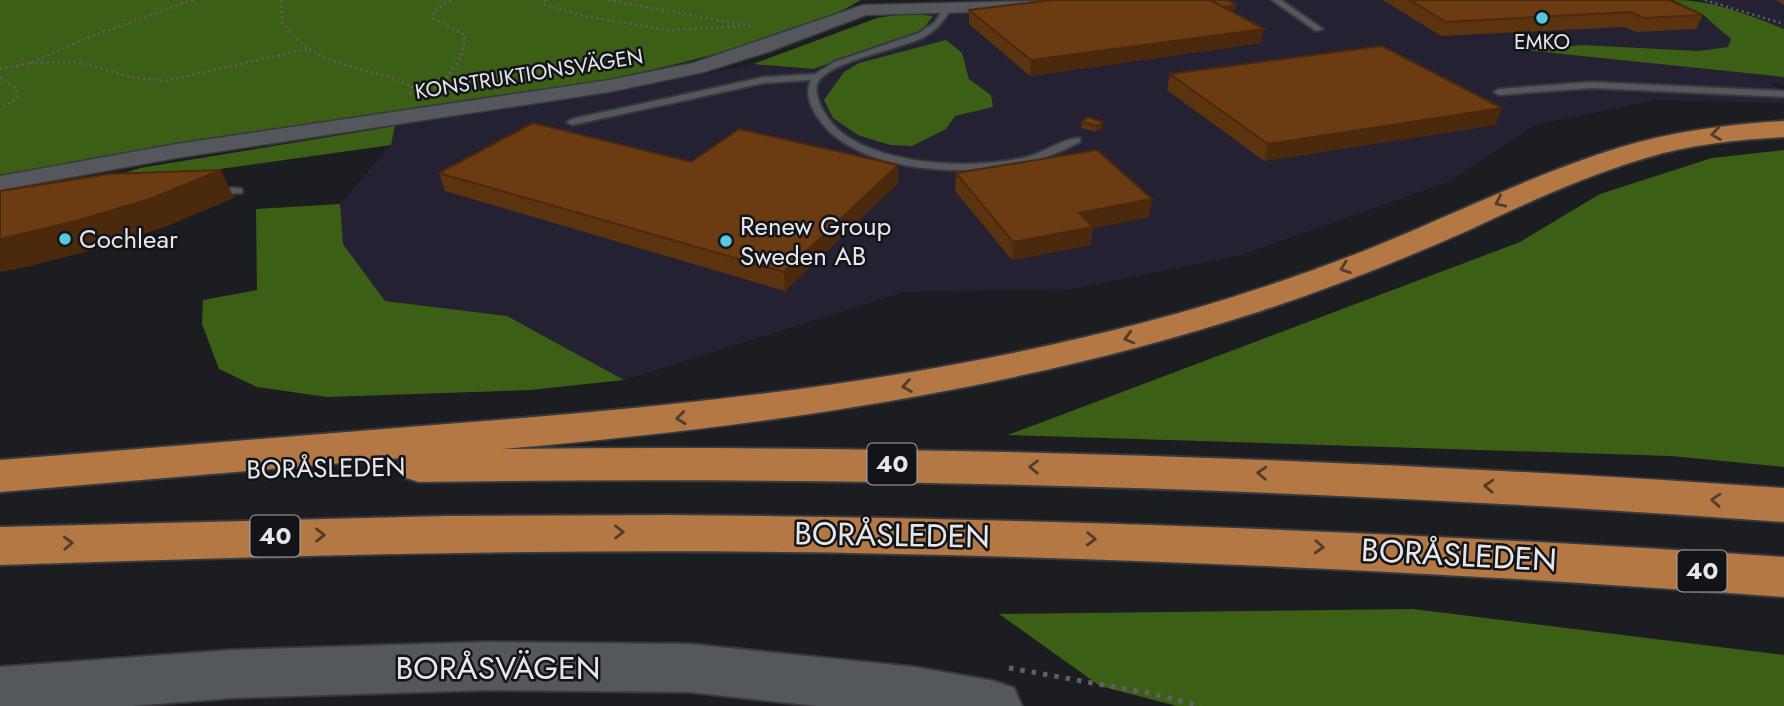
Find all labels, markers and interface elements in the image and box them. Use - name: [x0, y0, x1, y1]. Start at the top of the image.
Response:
- marker: EMKO: [1534, 10, 1550, 26]
- place label: EMKO: [1514, 27, 1570, 57]
- street label: KONSTRUKTIONSVÄGEN: [413, 41, 645, 107]
- one-way arrow: [1710, 127, 1722, 142]
- one-way arrow: [1495, 194, 1507, 208]
- place label: Renew Group Sweden AB: [740, 207, 891, 275]
- place label: Cochlear: [79, 220, 178, 258]
- marker: Cochlear: [57, 231, 73, 247]
- marker: Renew Group Sweden AB: [718, 233, 734, 249]
- one-way arrow: [1340, 260, 1352, 274]
- one-way arrow: [1123, 329, 1135, 344]
- one-way arrow: [901, 378, 912, 393]
- one-way arrow: [676, 410, 687, 425]
- road number: 40: [868, 444, 917, 485]
- street label: BORÅSLEDEN: [246, 448, 406, 488]
- one-way arrow: [1029, 460, 1040, 475]
- one-way arrow: [1256, 466, 1267, 481]
- one-way arrow: [1483, 479, 1494, 494]
- one-way arrow: [1710, 493, 1721, 508]
- street label: BORÅSLEDEN: [794, 510, 990, 560]
- road number: 40: [250, 516, 300, 556]
- one-way arrow: [614, 524, 625, 540]
- street label: BORÅSLEDEN: [1360, 527, 1558, 583]
- one-way arrow: [315, 528, 326, 543]
- one-way arrow: [1086, 532, 1097, 547]
- one-way arrow: [63, 536, 74, 551]
- one-way arrow: [1313, 539, 1324, 554]
- road number: 40: [1678, 550, 1726, 592]
- street label: BORÅSVÄGEN: [396, 645, 601, 691]

